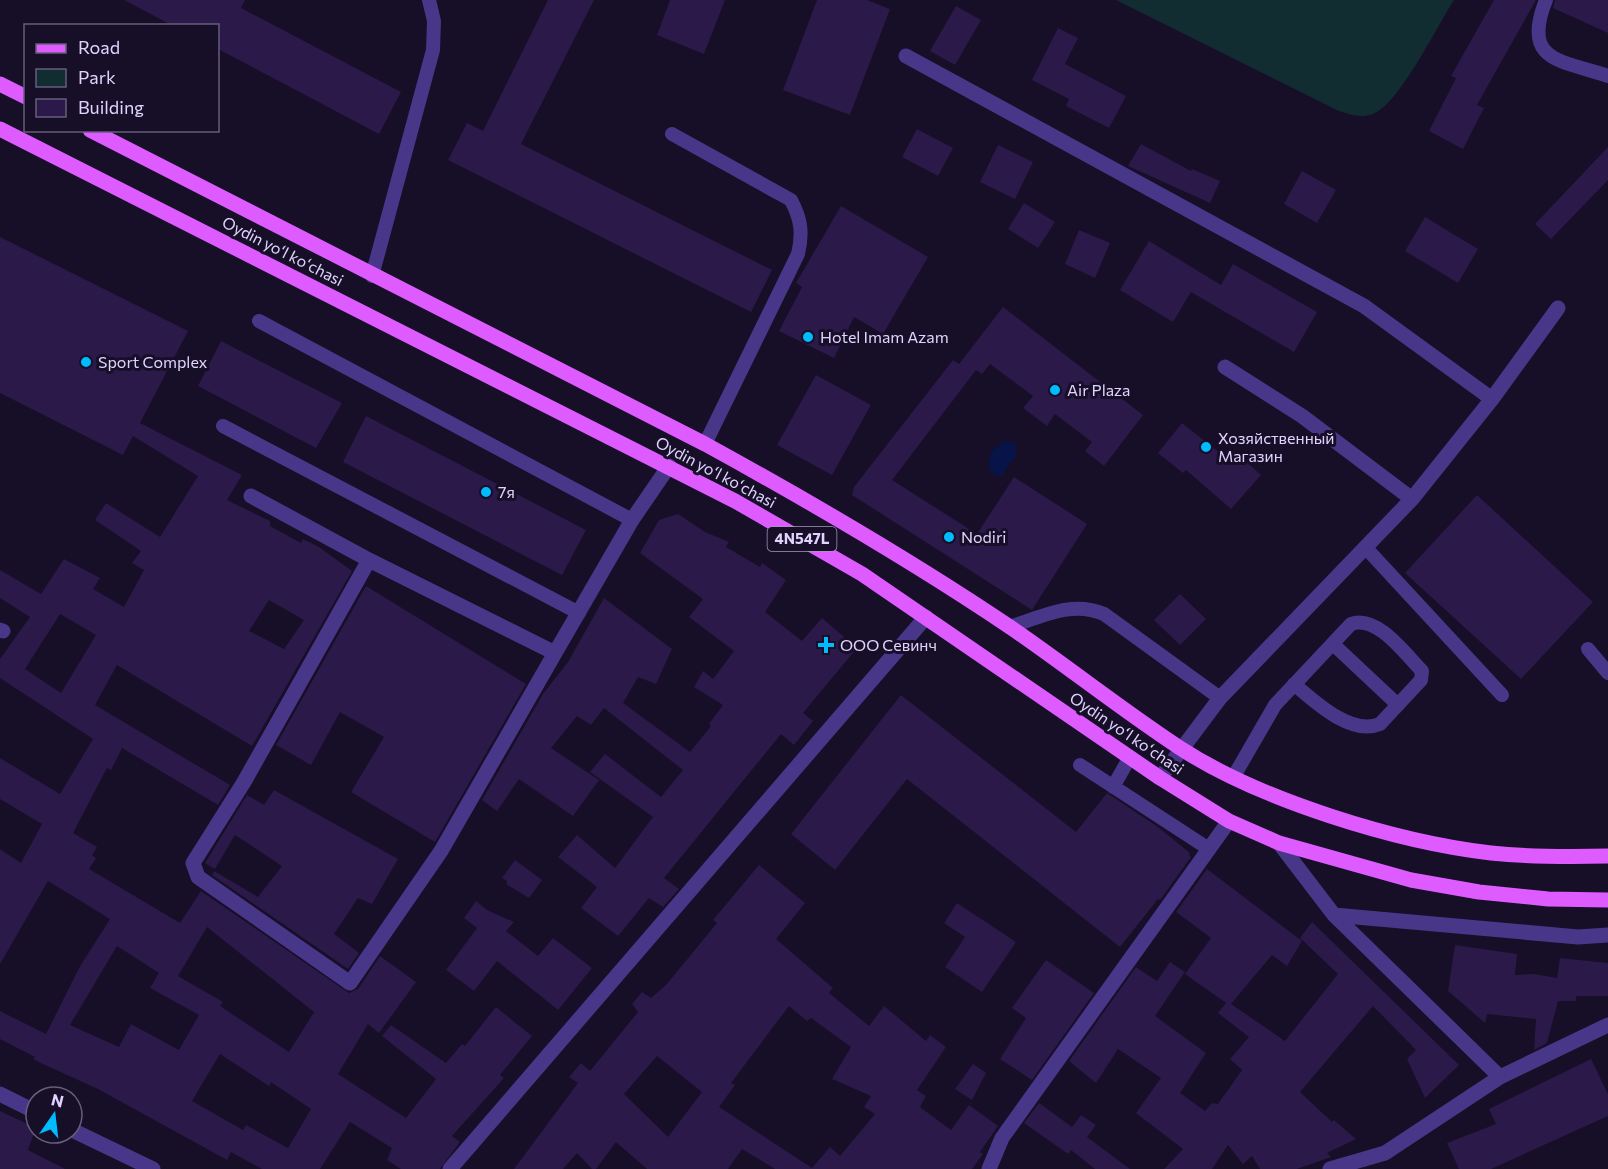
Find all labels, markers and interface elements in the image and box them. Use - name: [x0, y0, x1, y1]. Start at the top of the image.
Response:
- legend: [24, 24, 219, 132]
- text: Road: [78, 36, 120, 58]
- text: Park: [78, 66, 116, 88]
- text: Building: [78, 96, 144, 118]
- street label: Oydin yoʻl koʻchasi: [219, 212, 347, 289]
- place label: Hotel Imam Azam: [820, 327, 949, 346]
- marker: Hotel Imam Azam: [801, 330, 815, 344]
- place label: Sport Complex: [98, 352, 208, 371]
- marker: Sport Complex: [79, 355, 93, 369]
- place label: Air Plaza: [1067, 380, 1130, 399]
- marker: Air Plaza: [1048, 383, 1062, 397]
- place label: Хозяйственный Магазин: [1218, 428, 1335, 465]
- street label: Oydin yoʻl koʻchasi: [653, 432, 780, 511]
- marker: Хозяйственный Магазин: [1199, 440, 1213, 454]
- place label: 7я: [498, 482, 515, 501]
- marker: 7я: [479, 485, 493, 499]
- road number: 4N547L: [768, 527, 836, 551]
- place label: Nodiri: [961, 527, 1006, 546]
- marker: Nodiri: [942, 530, 956, 544]
- place label: ООО Севинч: [840, 635, 937, 654]
- marker: ООО Севинч: [817, 636, 835, 654]
- street label: Oydin yoʻl koʻchasi: [1067, 687, 1188, 778]
- north arrow: [24, 1085, 84, 1145]
- text: N: [50, 1089, 66, 1111]

